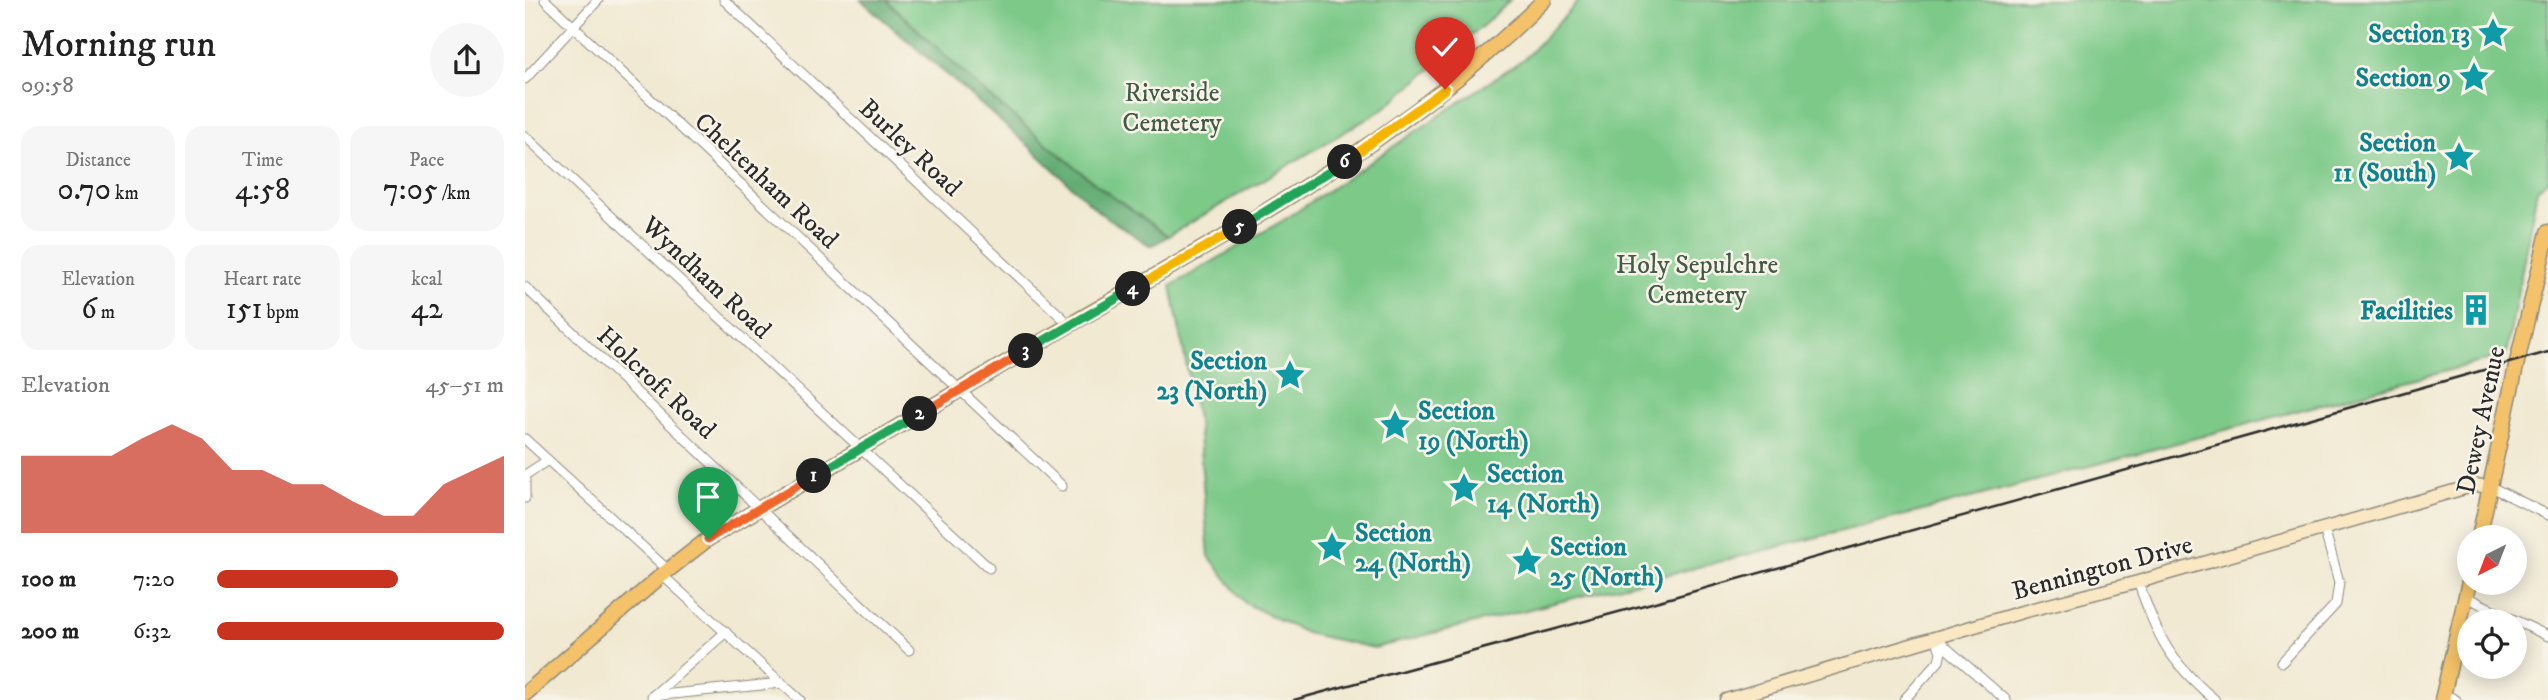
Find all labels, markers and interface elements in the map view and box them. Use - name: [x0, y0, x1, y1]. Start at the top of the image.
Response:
- place icon: Section 13: [2476, 16, 2510, 50]
- pin: [1415, 17, 1475, 89]
- place label: Section 13: [2368, 18, 2470, 51]
- text: Morning run: [21, 21, 216, 69]
- button: share: [430, 23, 504, 97]
- icon: check: [1426, 28, 1464, 66]
- place icon: Section 9: [2457, 60, 2491, 94]
- place label: Section 9: [2356, 62, 2451, 95]
- text: 09:58: [21, 71, 74, 100]
- park label: Riverside Cemetery: [1122, 77, 1222, 140]
- street label: Burley Road: [852, 92, 968, 204]
- street label: Cheltenham Road: [687, 106, 845, 256]
- place label: Section 11 (South): [2333, 127, 2436, 190]
- place icon: Section 11 (South): [2442, 140, 2476, 174]
- pin: 6: [1327, 144, 1363, 180]
- text: Distance: [65, 149, 131, 172]
- text: Time: [242, 149, 283, 172]
- text: Pace: [409, 149, 444, 172]
- text: 6: [1340, 150, 1349, 173]
- text: 0.70: [58, 172, 111, 209]
- text: 4:58: [235, 172, 290, 209]
- text: 7:05: [383, 172, 438, 209]
- text: km: [111, 182, 139, 205]
- text: /km: [438, 182, 471, 205]
- street label: Wyndham Road: [633, 209, 778, 347]
- pin: 5: [1223, 210, 1257, 244]
- text: 5: [1235, 215, 1244, 238]
- park label: Holy Sepulchre Cemetery: [1616, 249, 1778, 312]
- text: Elevation: [61, 268, 135, 291]
- text: Heart rate: [224, 268, 301, 291]
- text: kcal: [411, 268, 442, 291]
- pin: 4: [1115, 272, 1151, 306]
- text: 4: [1127, 277, 1138, 300]
- text: 6: [81, 291, 97, 328]
- text: 151: [226, 291, 262, 328]
- text: 42: [411, 291, 443, 328]
- building icon: Facilities: [2459, 293, 2493, 327]
- place label: Facilities: [2360, 295, 2453, 328]
- text: m: [97, 301, 115, 324]
- text: bpm: [262, 301, 299, 324]
- street label: Holcroft Road: [589, 319, 723, 447]
- pin: 3: [1009, 334, 1043, 368]
- text: 3: [1022, 339, 1029, 362]
- street label: Dewey Avenue: [2450, 343, 2513, 497]
- place label: Section 23 (North): [1156, 345, 1267, 408]
- place icon: Section 23 (North): [1273, 358, 1307, 392]
- text: Elevation: [21, 371, 110, 400]
- text: 45–51 m: [425, 371, 504, 400]
- place label: Section 19 (North): [1418, 395, 1529, 458]
- pin: 2: [903, 396, 937, 432]
- text: 2: [915, 402, 924, 425]
- place icon: Section 19 (North): [1378, 408, 1412, 442]
- pin: 1: [797, 458, 831, 494]
- place label: Section 14 (North): [1487, 458, 1600, 521]
- text: 1: [810, 464, 817, 487]
- pin: [678, 467, 738, 539]
- place icon: Section 14 (North): [1447, 471, 1481, 505]
- icon: arrive: [689, 478, 727, 516]
- place label: Section 24 (North): [1355, 517, 1471, 580]
- north arrow: [2457, 525, 2527, 595]
- map controls: [2457, 525, 2527, 679]
- street label: Bennington Drive: [2009, 529, 2196, 608]
- place icon: Section 24 (North): [1315, 530, 1349, 564]
- place label: Section 25 (North): [1550, 531, 1664, 594]
- place icon: Section 25 (North): [1510, 544, 1544, 578]
- text: 100 m: [21, 565, 76, 594]
- text: 7:20: [133, 565, 175, 594]
- button: locate: [2457, 609, 2527, 679]
- text: 200 m: [21, 617, 79, 646]
- text: 6:32: [133, 617, 171, 646]

